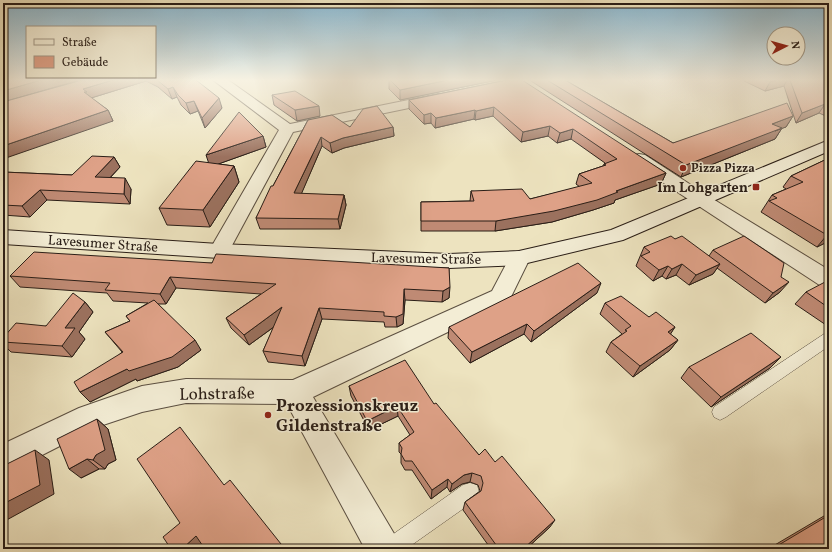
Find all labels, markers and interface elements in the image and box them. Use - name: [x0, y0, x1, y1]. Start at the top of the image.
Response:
- legend: [26, 26, 156, 78]
- north arrow: [766, 26, 806, 66]
- text: Straße: [62, 35, 97, 51]
- text: N: [787, 40, 802, 50]
- text: Gebäude: [62, 55, 109, 71]
- place label: Pizza Pizza: [691, 161, 755, 177]
- marker: Pizza Pizza: [678, 163, 688, 173]
- place label: Im Lohgarten: [657, 179, 748, 198]
- marker: Im Lohgarten: [751, 182, 761, 192]
- street label: Lavesumer Straße: [47, 231, 159, 258]
- street label: Lavesumer Straße: [371, 249, 482, 270]
- street label: Lohstraße: [179, 382, 255, 407]
- place label: Prozessionskreuz Gildenstraße: [276, 395, 418, 438]
- marker: Prozessionskreuz Gildenstraße: [263, 410, 273, 420]

